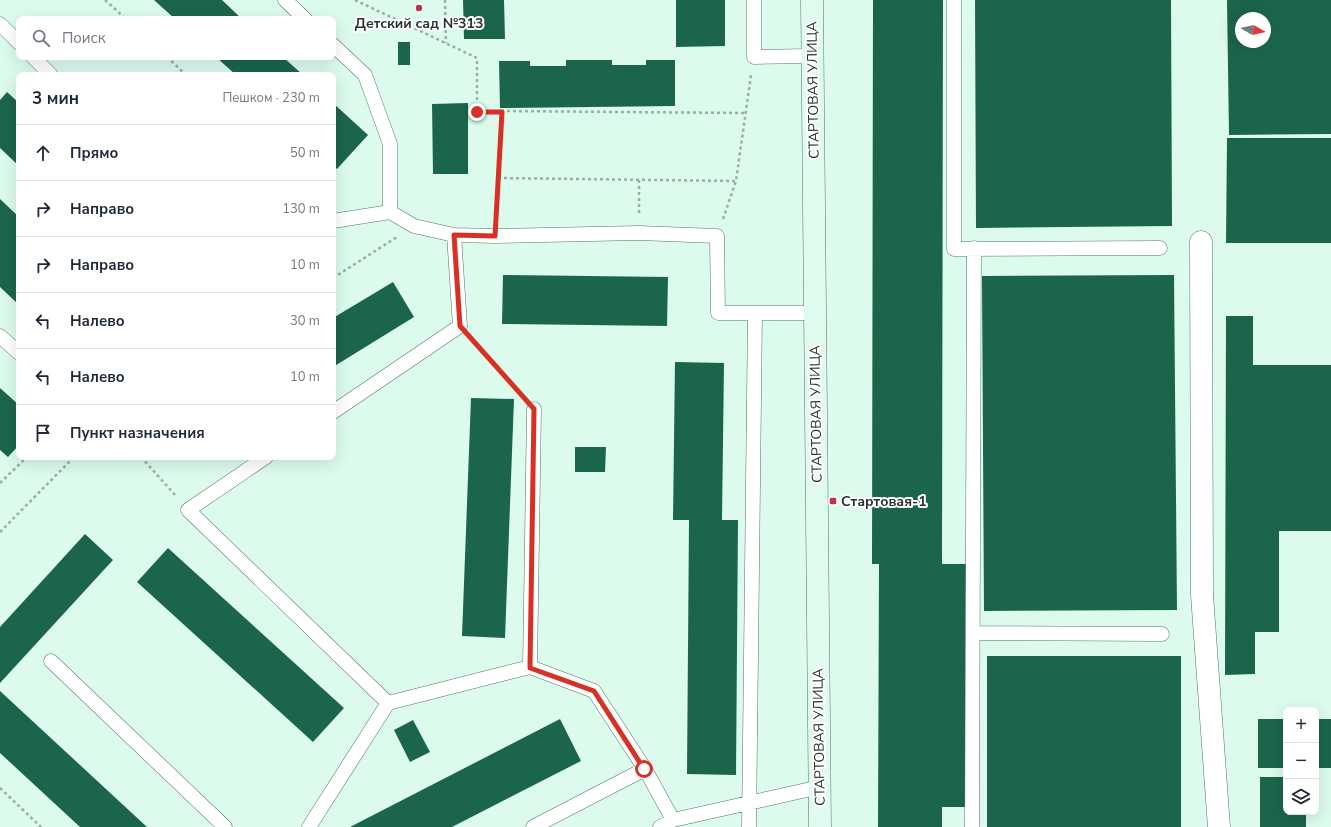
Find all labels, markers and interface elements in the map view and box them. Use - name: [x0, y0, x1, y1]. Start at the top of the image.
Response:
- marker: Детский сад №313: [414, 3, 424, 13]
- north arrow: [1235, 12, 1271, 48]
- place label: Детский сад №313: [355, 14, 483, 33]
- search box: [16, 16, 336, 60]
- street label: СТАРТОВАЯ УЛИЦА: [802, 21, 824, 159]
- icon: search: [30, 27, 52, 49]
- text: Поиск: [62, 28, 106, 48]
- text: 3 мин: [32, 87, 79, 110]
- text: Пешком · 230 m: [222, 89, 320, 107]
- route end: [468, 103, 486, 121]
- icon: ahead: [32, 142, 54, 164]
- text: Прямо: [70, 143, 118, 163]
- text: 50 m: [290, 144, 320, 162]
- icon: right: [32, 198, 54, 220]
- text: Направо: [70, 199, 134, 219]
- text: 130 m: [282, 200, 320, 218]
- icon: right: [32, 254, 54, 276]
- text: Направо: [70, 255, 134, 275]
- text: 10 m: [290, 256, 320, 274]
- icon: left: [32, 310, 54, 332]
- text: Налево: [70, 311, 125, 331]
- text: 30 m: [290, 312, 320, 330]
- street label: СТАРТОВАЯ УЛИЦА: [805, 345, 827, 483]
- icon: left: [32, 366, 54, 388]
- text: Налево: [70, 367, 125, 387]
- text: 10 m: [290, 368, 320, 386]
- icon: arrive: [32, 422, 54, 444]
- text: Пункт назначения: [70, 423, 205, 443]
- place label: Стартовая-1: [841, 492, 927, 511]
- marker: Стартовая-1: [828, 496, 838, 506]
- street label: СТАРТОВАЯ УЛИЦА: [808, 668, 830, 806]
- map controls: [1283, 707, 1319, 815]
- button: +: [1283, 707, 1319, 743]
- button: −: [1283, 743, 1319, 779]
- route start: [635, 760, 653, 778]
- button: layers: [1283, 779, 1319, 815]

